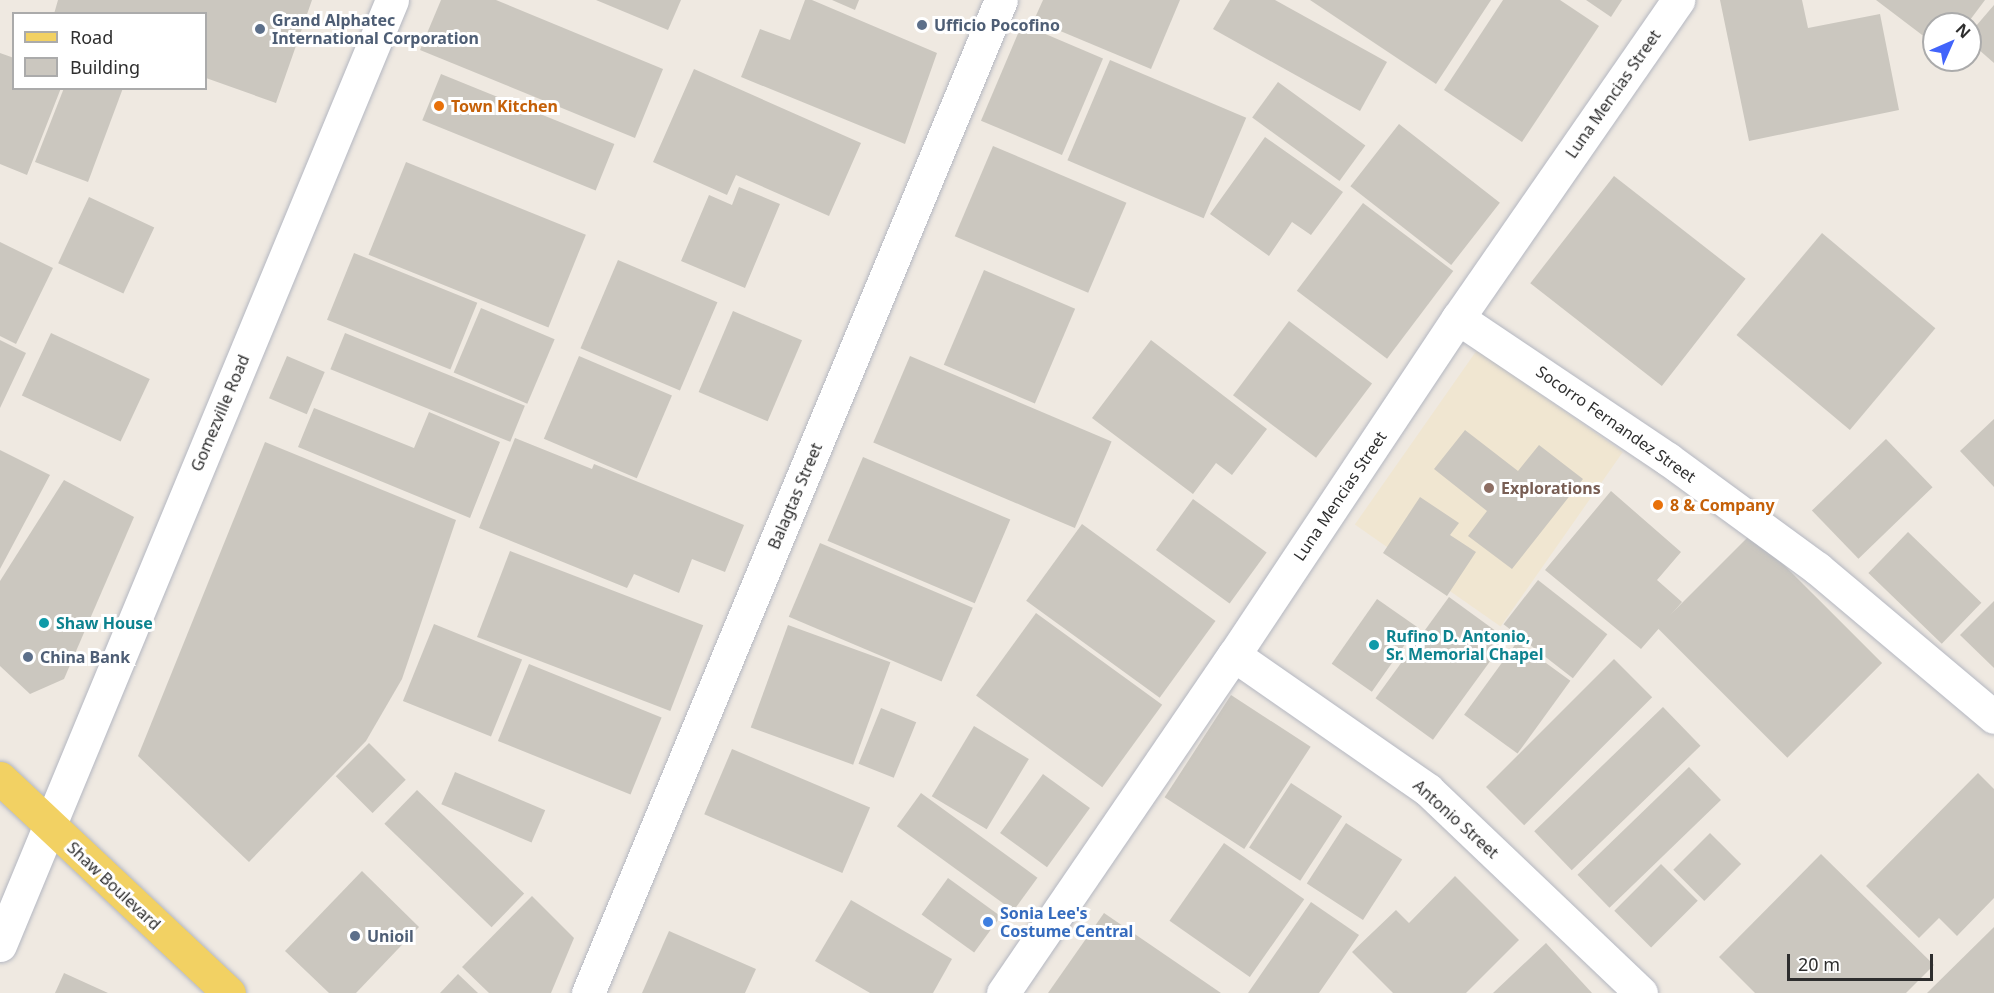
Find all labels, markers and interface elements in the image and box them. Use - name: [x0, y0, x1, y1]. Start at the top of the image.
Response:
- place label: Grand Alphatec International Corporation: [272, 10, 479, 48]
- legend: [12, 12, 207, 90]
- north arrow: [1922, 12, 1982, 72]
- place label: Ufficio Pocofino: [934, 15, 1060, 35]
- marker: Ufficio Pocofino: [915, 18, 929, 32]
- text: N: [1951, 18, 1976, 43]
- marker: Grand Alphatec International Corporation: [253, 22, 267, 36]
- text: Road: [70, 25, 113, 49]
- street label: Luna Mencias Street: [1562, 26, 1664, 162]
- text: Building: [70, 55, 140, 79]
- place label: Town Kitchen: [451, 96, 558, 116]
- marker: Town Kitchen: [432, 99, 446, 113]
- street label: Gomezville Road: [187, 352, 253, 474]
- street label: Socorro Fernandez Street: [1533, 362, 1699, 486]
- street label: Luna Mencias Street: [1290, 428, 1390, 564]
- street label: Balagtas Street: [764, 440, 826, 552]
- place label: Explorations: [1501, 478, 1601, 498]
- marker: Explorations: [1482, 481, 1496, 495]
- place label: 8 & Company: [1670, 495, 1775, 515]
- marker: 8 & Company: [1651, 498, 1665, 512]
- place label: Shaw House: [56, 613, 153, 633]
- marker: Shaw House: [37, 616, 51, 630]
- place label: Rufino D. Antonio, Sr. Memorial Chapel: [1386, 626, 1543, 664]
- marker: Rufino D. Antonio, Sr. Memorial Chapel: [1367, 638, 1381, 652]
- place label: China Bank: [40, 647, 130, 667]
- marker: China Bank: [21, 650, 35, 664]
- street label: Antonio Street: [1409, 776, 1503, 862]
- street label: Shaw Boulevard: [63, 838, 165, 934]
- place label: Sonia Lee's Costume Central: [1000, 903, 1133, 941]
- marker: Sonia Lee's Costume Central: [981, 915, 995, 929]
- place label: Unioil: [367, 926, 414, 946]
- marker: Unioil: [348, 929, 362, 943]
- scale bar: [1790, 942, 1936, 980]
- text: 20 m: [1798, 952, 1840, 976]

